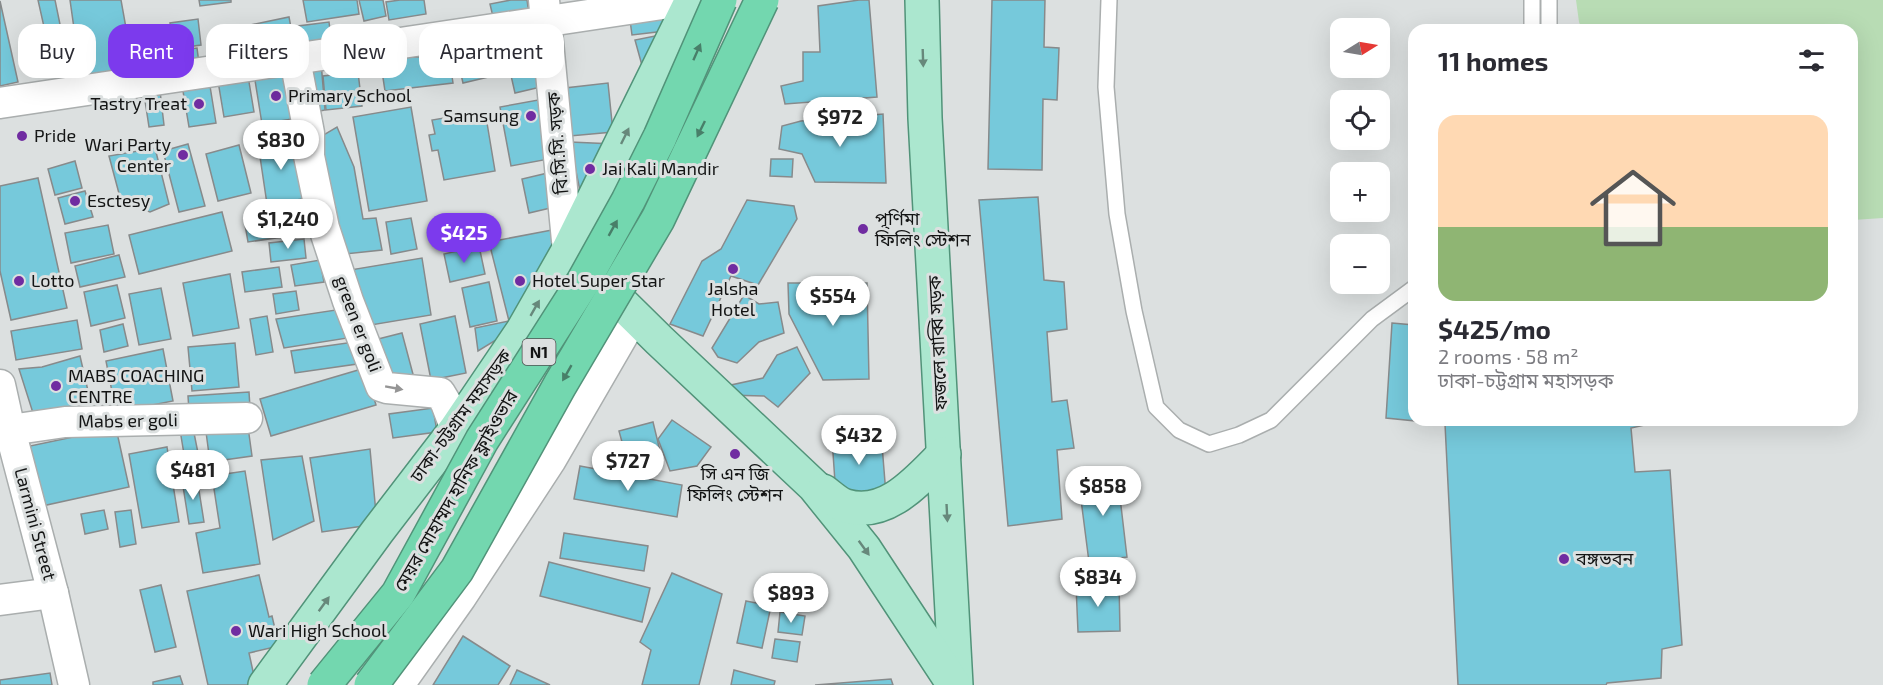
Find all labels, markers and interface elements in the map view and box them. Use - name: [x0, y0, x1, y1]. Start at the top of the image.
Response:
- north arrow: [1330, 18, 1390, 78]
- map controls: [1330, 18, 1390, 294]
- chip: Buy: [18, 24, 96, 78]
- chip: Rent: [108, 24, 194, 78]
- chip: Filters: [206, 24, 309, 78]
- chip: New: [321, 24, 407, 78]
- chip: Apartment: [419, 24, 564, 78]
- one-way arrow: [692, 43, 702, 61]
- icon: filters: [1795, 44, 1828, 77]
- text: 11 homes: [1438, 45, 1548, 76]
- one-way arrow: [918, 49, 928, 68]
- place label: Primary School: [288, 84, 412, 106]
- marker: Primary School: [269, 89, 283, 103]
- button: locate: [1330, 90, 1390, 150]
- street label: বি.সি.সি. সড়ক: [542, 91, 573, 196]
- place label: Tastry Treat: [90, 92, 187, 114]
- marker: Tastry Treat: [192, 97, 206, 111]
- pin: $972: [804, 97, 876, 148]
- place label: Samsung: [443, 104, 519, 126]
- text: $972: [817, 104, 863, 128]
- marker: Samsung: [524, 109, 538, 123]
- pin: $830: [245, 120, 317, 171]
- one-way arrow: [697, 120, 706, 137]
- place label: Pride: [34, 124, 76, 146]
- text: $830: [257, 127, 305, 151]
- one-way arrow: [621, 127, 630, 144]
- marker: Pride: [15, 129, 29, 143]
- place label: Wari Party Center: [85, 133, 171, 176]
- marker: Wari Party Center: [176, 148, 190, 162]
- icon: home: [1579, 154, 1687, 262]
- place label: Jai Kali Mandir: [602, 157, 719, 179]
- marker: Jai Kali Mandir: [583, 162, 597, 176]
- button: +: [1330, 162, 1390, 222]
- place label: Esctesy: [87, 189, 151, 211]
- marker: Esctesy: [68, 194, 82, 208]
- pin: $1,240: [239, 199, 337, 250]
- text: $1,240: [257, 206, 319, 230]
- place label: পূর্ণিমা ফিলিং স্টেশন: [874, 207, 972, 250]
- pin: $425: [428, 213, 500, 264]
- one-way arrow: [608, 219, 618, 236]
- text: $425: [441, 220, 488, 244]
- marker: পূর্ণিমা ফিলিং স্টেশন: [856, 222, 870, 236]
- button: −: [1330, 234, 1390, 294]
- marker: Jalsha Hotel: [726, 262, 740, 276]
- place label: Lotto: [31, 269, 74, 291]
- place label: Hotel Super Star: [532, 269, 665, 291]
- street label: green er goli: [331, 272, 387, 375]
- marker: Lotto: [12, 274, 26, 288]
- marker: Hotel Super Star: [513, 274, 527, 288]
- street label: ফজলে রাব্বি সড়ক: [922, 275, 952, 412]
- pin: $554: [797, 276, 869, 327]
- place label: Jalsha Hotel: [708, 277, 758, 320]
- text: $554: [810, 283, 856, 307]
- one-way arrow: [530, 300, 540, 317]
- text: $425/mo: [1438, 313, 1551, 344]
- road number: N1: [522, 339, 556, 365]
- text: 2 rooms · 58 m²: [1438, 344, 1579, 368]
- street label: ঢাকা-চট্টগ্রাম মহাসড়ক: [404, 345, 516, 487]
- place label: MABS COACHING CENTRE: [68, 364, 204, 407]
- one-way arrow: [562, 365, 573, 381]
- text: ঢাকা-চট্টগ্রাম মহাসড়ক: [1438, 368, 1614, 392]
- marker: MABS COACHING CENTRE: [49, 379, 63, 393]
- one-way arrow: [385, 384, 404, 393]
- street label: মেয়র মোহাম্মদ হানিফ ফ্লাইওভার: [388, 386, 523, 596]
- street label: Mabs er goli: [78, 408, 178, 432]
- pin: $432: [823, 415, 895, 466]
- text: $432: [835, 422, 883, 446]
- pin: $727: [592, 441, 664, 492]
- marker: সি এন জি ফিলিং স্টেশন: [728, 447, 742, 461]
- text: $727: [606, 448, 650, 472]
- pin: $481: [157, 450, 229, 501]
- text: $481: [170, 457, 216, 481]
- place label: সি এন জি ফিলিং স্টেশন: [686, 462, 784, 505]
- street label: Larmini Street: [10, 465, 62, 583]
- pin: $858: [1067, 466, 1139, 517]
- text: $858: [1079, 473, 1127, 497]
- one-way arrow: [943, 503, 952, 522]
- one-way arrow: [858, 540, 870, 556]
- place label: বঙ্গভবন: [1575, 547, 1634, 569]
- marker: বঙ্গভবন: [1557, 552, 1571, 566]
- pin: $834: [1062, 557, 1134, 608]
- text: $834: [1074, 564, 1122, 588]
- pin: $893: [755, 573, 827, 624]
- text: $893: [767, 580, 815, 604]
- one-way arrow: [318, 596, 330, 612]
- place label: Wari High School: [248, 619, 387, 641]
- marker: Wari High School: [229, 624, 243, 638]

